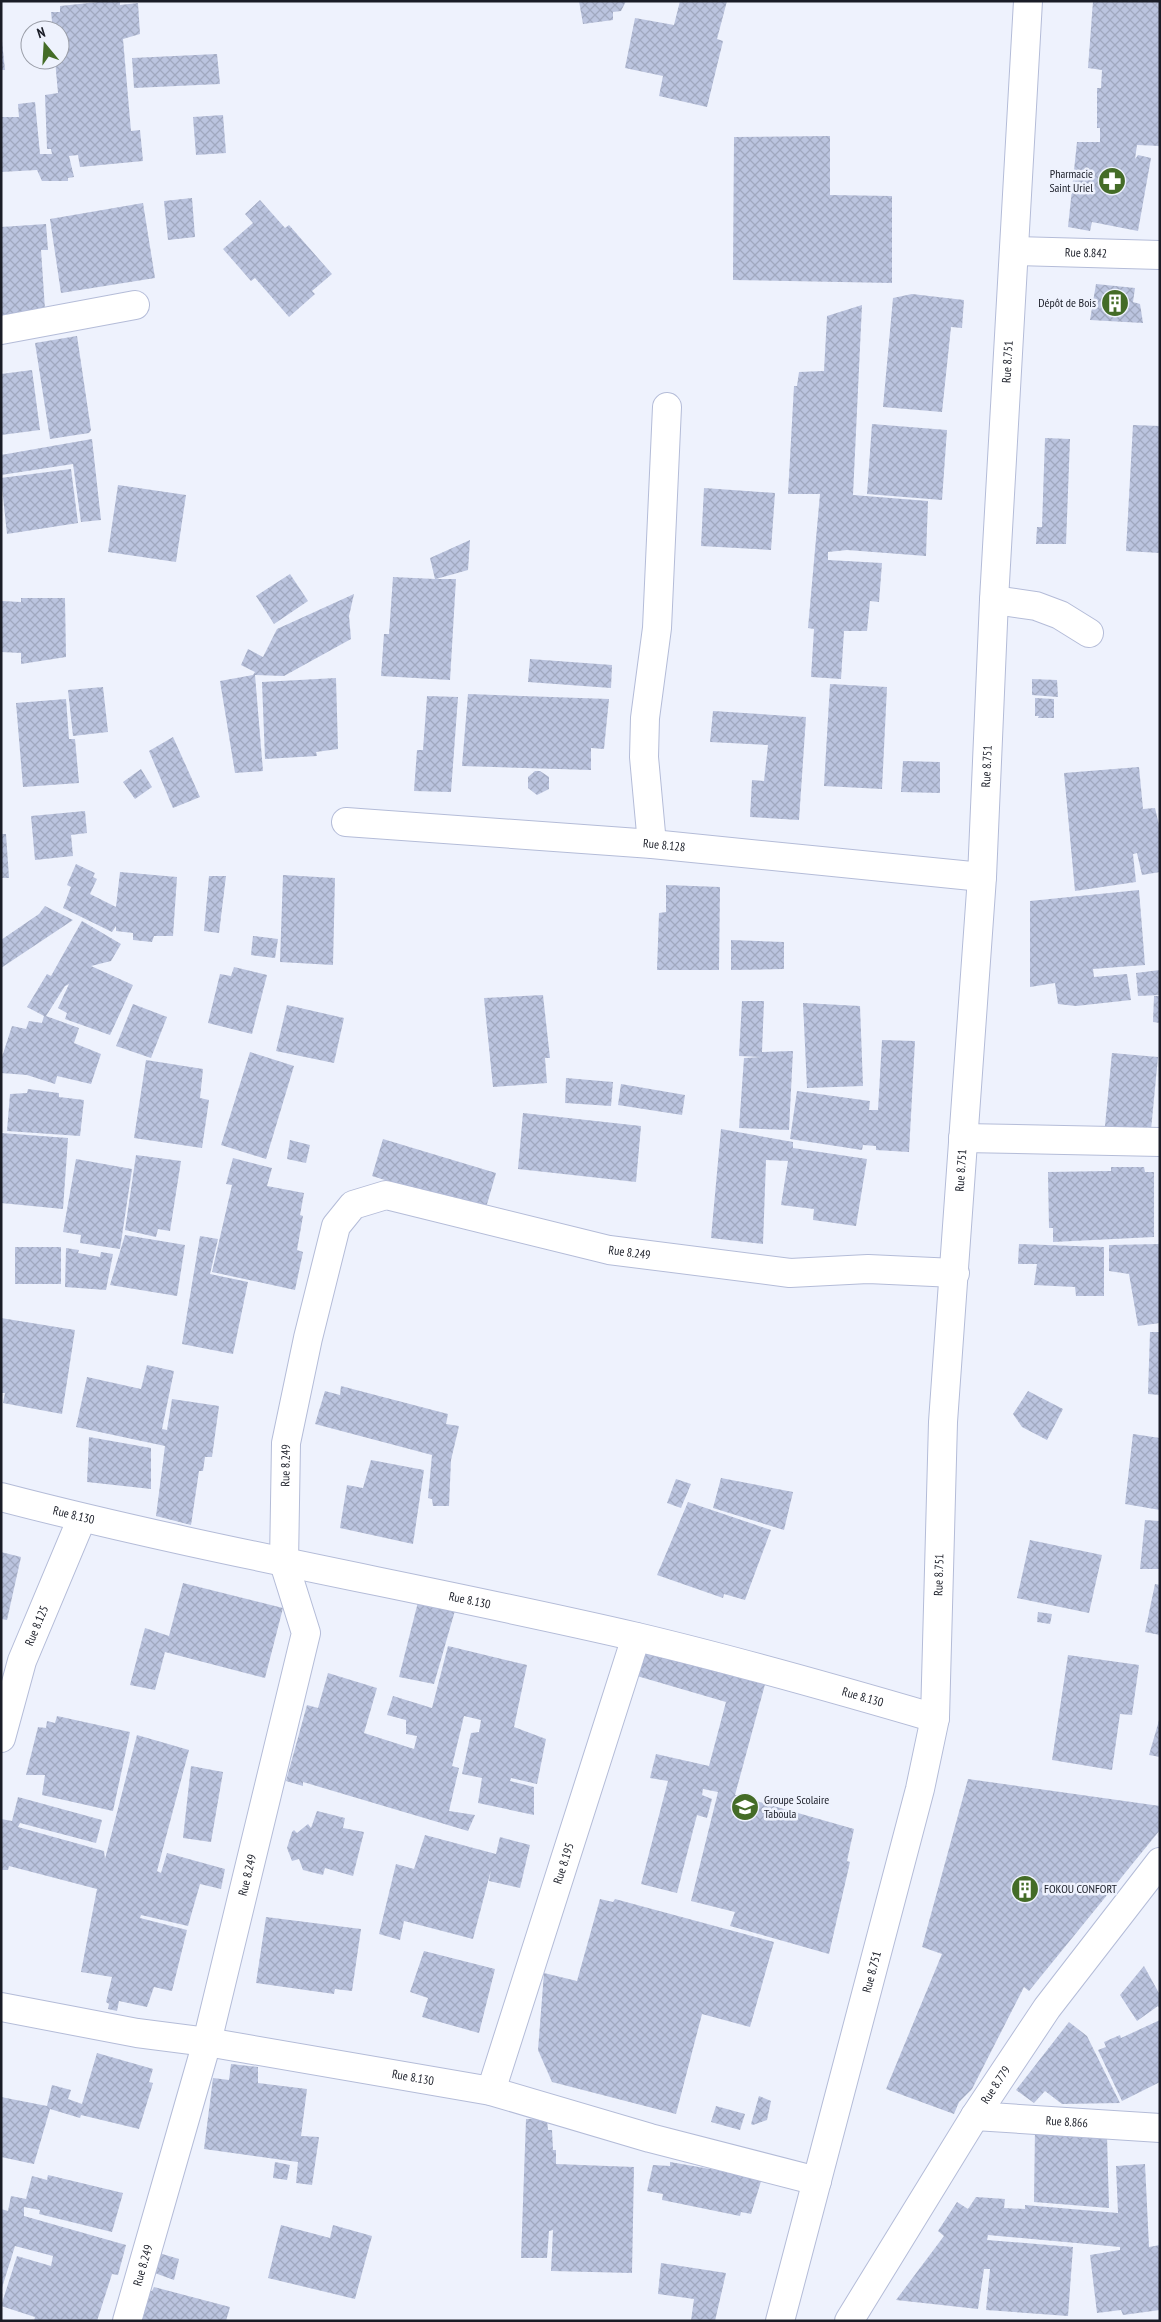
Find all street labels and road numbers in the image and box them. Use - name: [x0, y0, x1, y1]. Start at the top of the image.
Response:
- street label: Rue 8.842: [1065, 244, 1107, 261]
- street label: Rue 8.751: [998, 340, 1016, 383]
- street label: Rue 8.751: [978, 745, 995, 788]
- street label: Rue 8.128: [643, 835, 686, 854]
- street label: Rue 8.751: [952, 1149, 969, 1192]
- street label: Rue 8.249: [608, 1242, 651, 1262]
- street label: Rue 8.249: [277, 1444, 293, 1487]
- street label: Rue 8.130: [52, 1502, 96, 1527]
- street label: Rue 8.751: [930, 1553, 946, 1596]
- street label: Rue 8.130: [448, 1588, 492, 1612]
- street label: Rue 8.125: [21, 1603, 51, 1648]
- street label: Rue 8.130: [841, 1684, 885, 1710]
- street label: Rue 8.195: [550, 1841, 577, 1886]
- street label: Rue 8.249: [235, 1853, 259, 1897]
- street label: Rue 8.751: [859, 1949, 884, 1994]
- street label: Rue 8.779: [977, 2063, 1013, 2106]
- street label: Rue 8.130: [391, 2066, 435, 2088]
- street label: Rue 8.866: [1045, 2113, 1088, 2130]
- street label: Rue 8.249: [129, 2243, 156, 2287]

